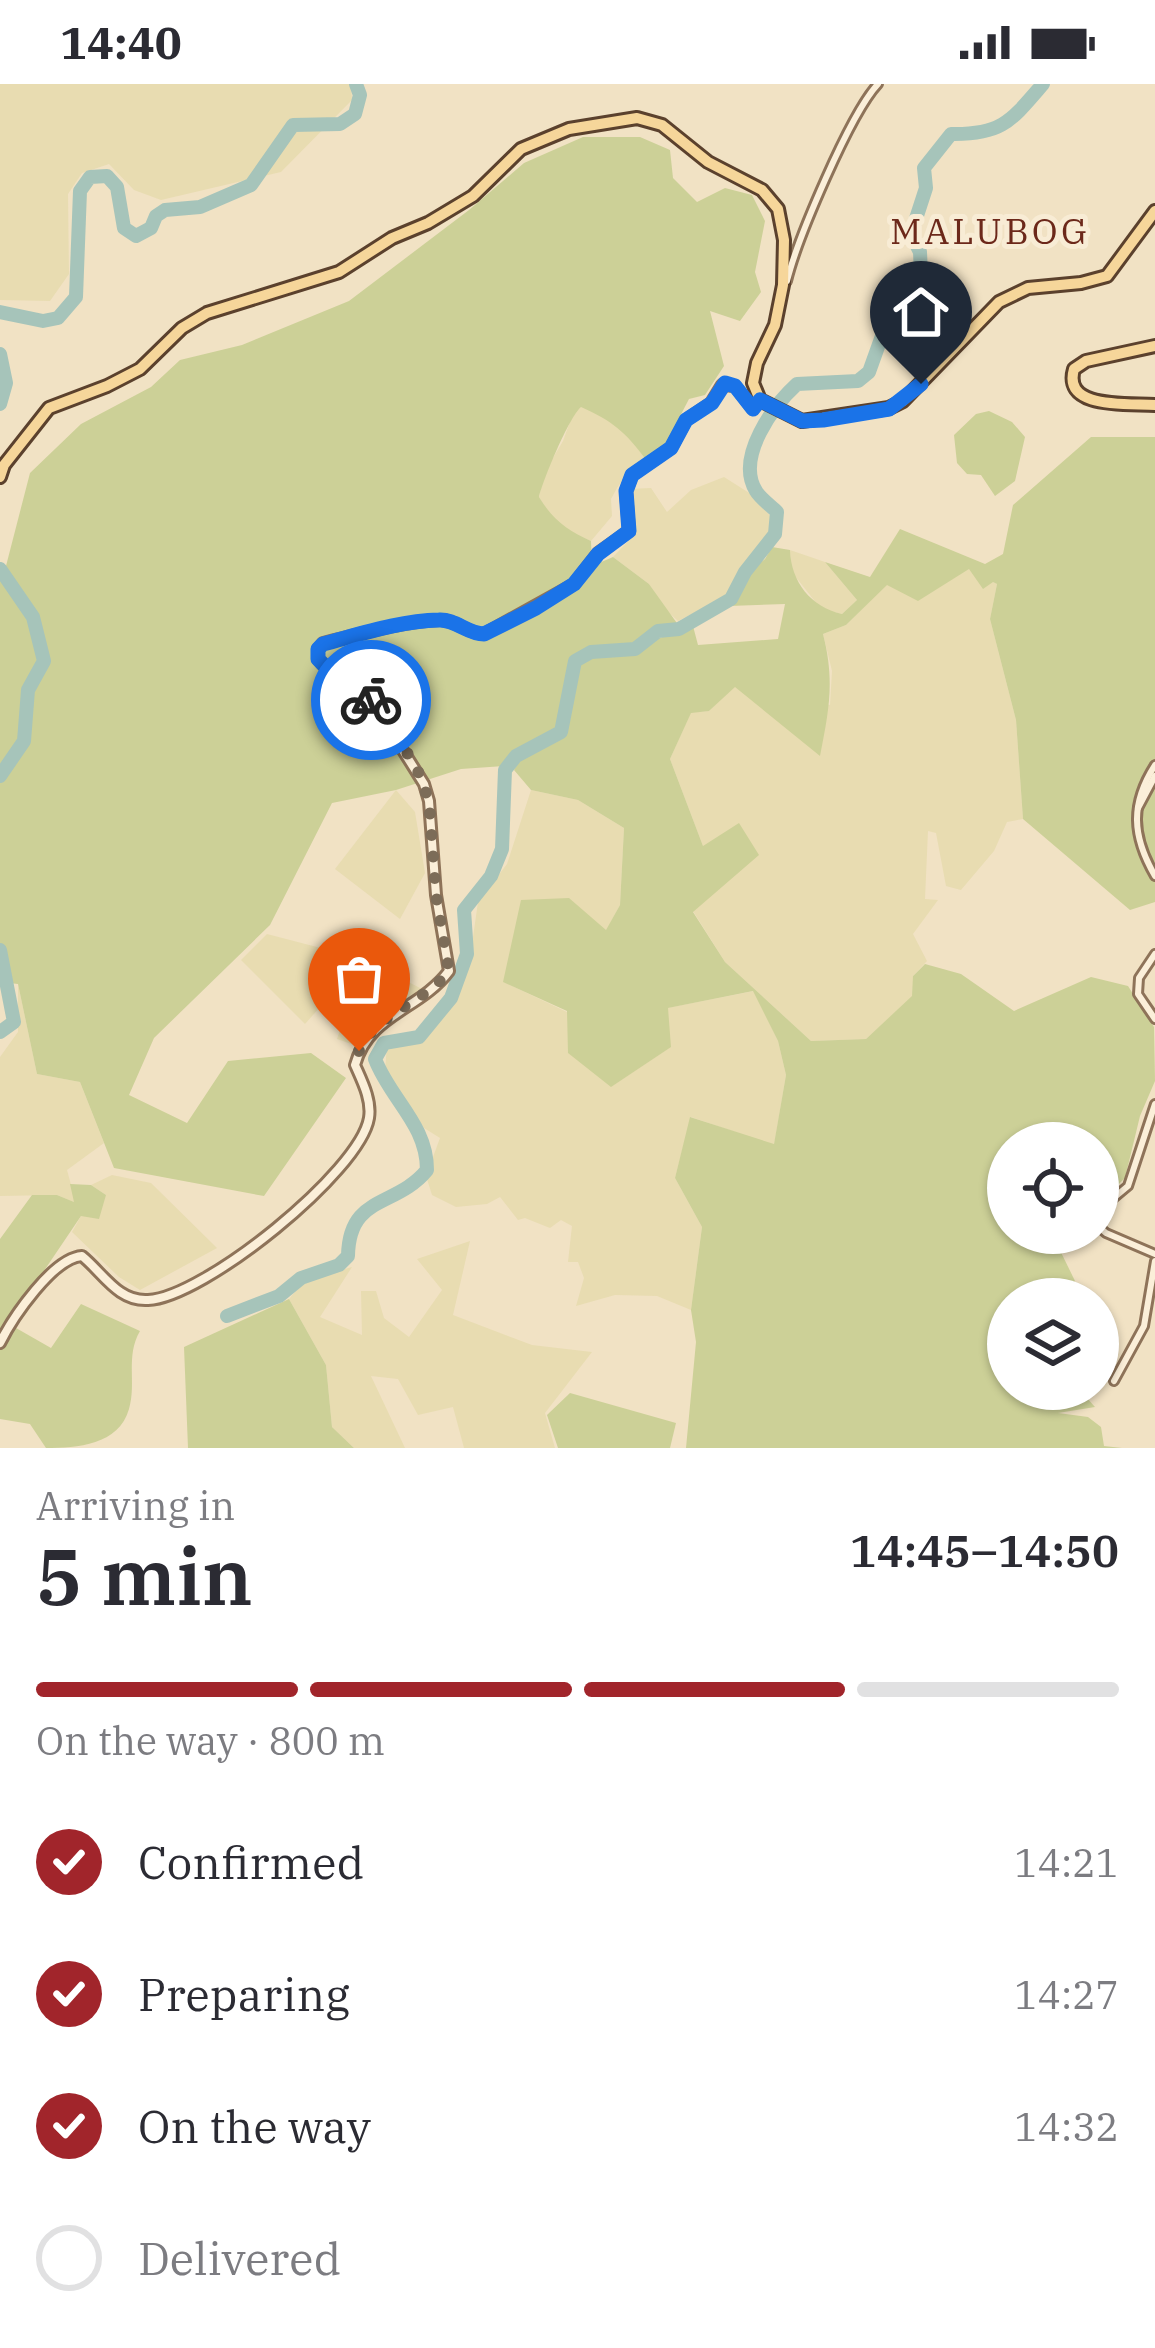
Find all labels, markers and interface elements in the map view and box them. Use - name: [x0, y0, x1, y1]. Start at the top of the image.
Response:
- text: 14:40: [60, 13, 182, 71]
- district label: MALUBOG: [890, 207, 1090, 254]
- pin: [870, 261, 972, 384]
- icon: home: [888, 279, 954, 345]
- courier: [311, 640, 431, 760]
- icon: bike: [338, 667, 404, 733]
- pin: [308, 928, 410, 1051]
- icon: bag: [326, 946, 392, 1012]
- map controls: [987, 1122, 1119, 1410]
- button: locate: [987, 1122, 1119, 1254]
- button: layers: [987, 1278, 1119, 1410]
- text: Arriving in: [36, 1480, 235, 1531]
- text: 14:45–14:50: [850, 1521, 1119, 1579]
- text: 5 min: [36, 1525, 253, 1626]
- text: On the way · 800 m: [36, 1715, 385, 1766]
- icon: check: [36, 1829, 102, 1895]
- text: Confirmed: [138, 1833, 364, 1891]
- text: 14:21: [1014, 1837, 1119, 1888]
- icon: check: [36, 1961, 102, 2027]
- text: Preparing: [138, 1965, 350, 2023]
- text: 14:27: [1014, 1969, 1119, 2020]
- icon: check: [36, 2093, 102, 2159]
- text: On the way: [138, 2097, 371, 2155]
- text: 14:32: [1014, 2101, 1119, 2152]
- text: Delivered: [138, 2229, 341, 2287]

